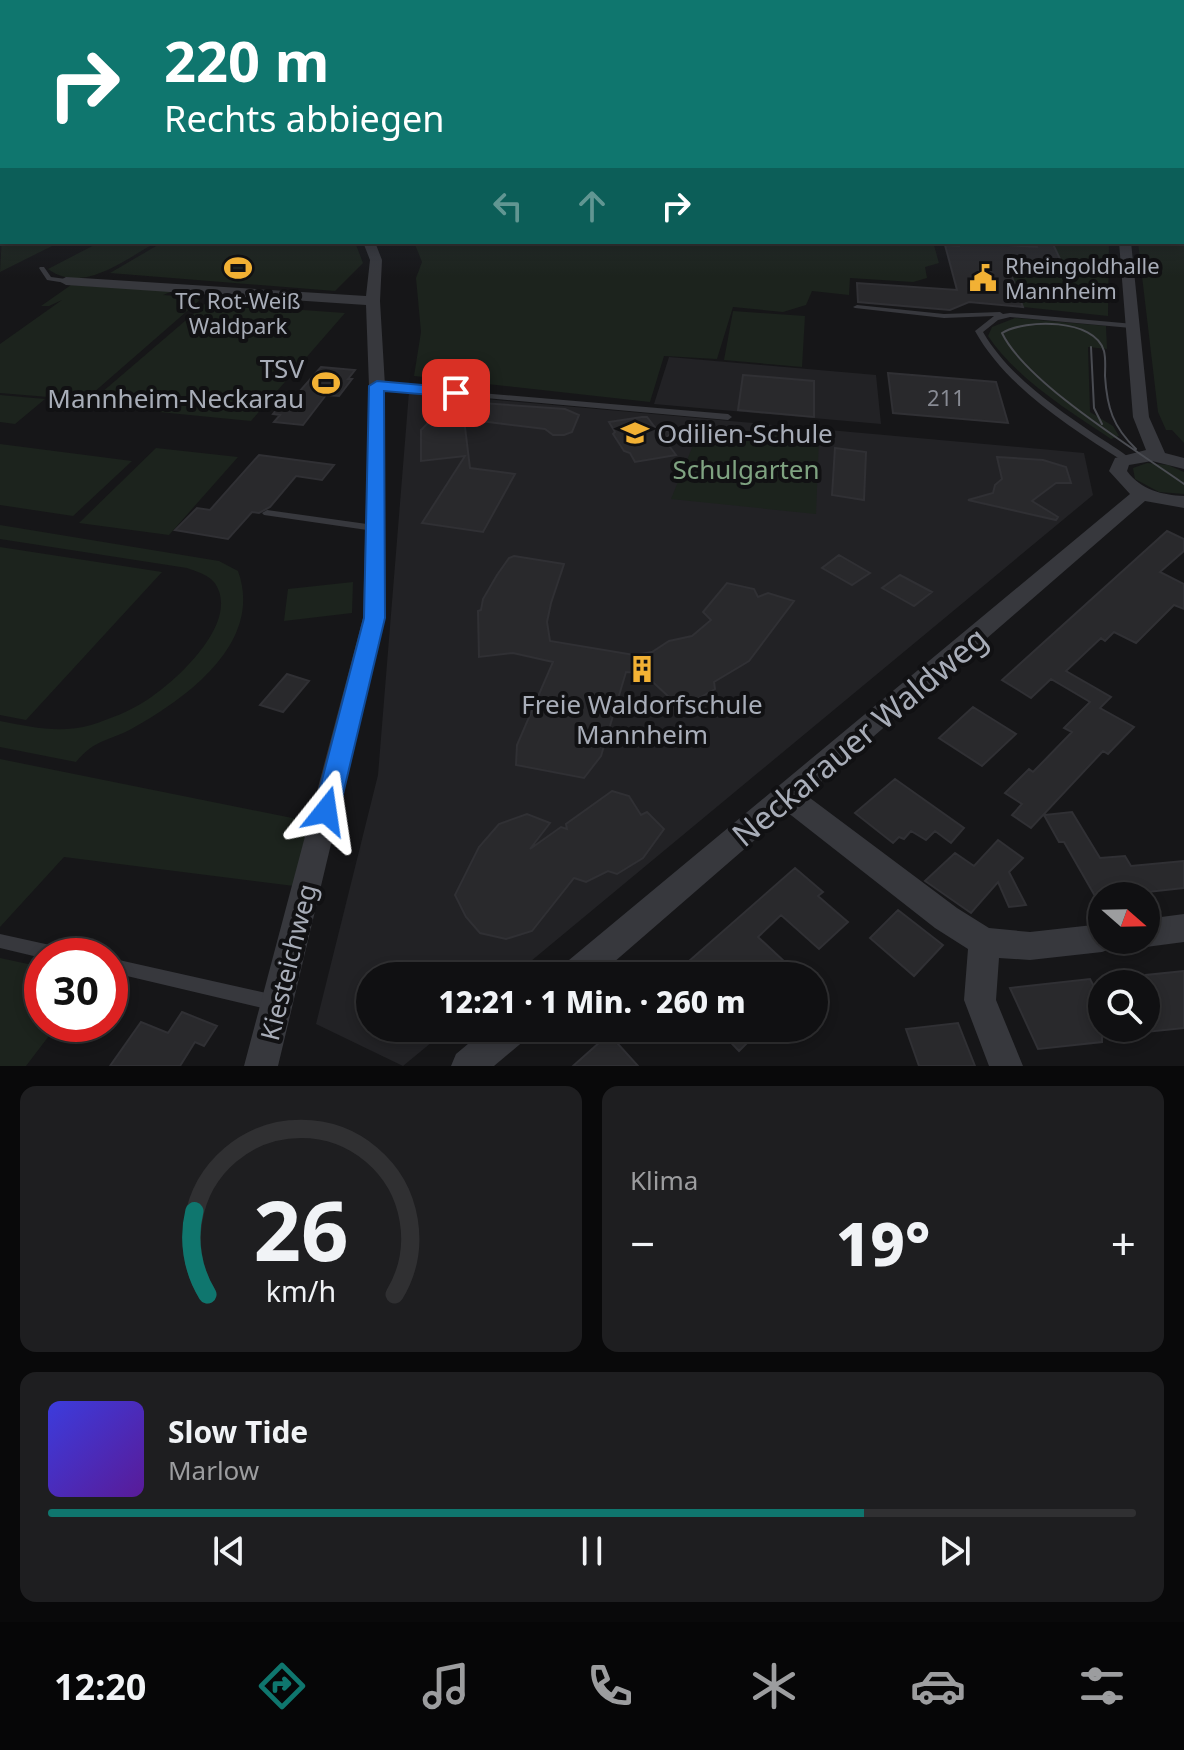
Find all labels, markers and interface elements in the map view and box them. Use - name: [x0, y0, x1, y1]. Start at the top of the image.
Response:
- text: 220 m: [164, 22, 329, 98]
- icon: right: [32, 32, 136, 136]
- text: Rechts abbiegen: [164, 94, 445, 143]
- icon: left: [486, 184, 530, 228]
- icon: ahead: [570, 184, 614, 228]
- icon: right: [654, 184, 698, 228]
- place label: Rheingoldhalle Mannheim: [1005, 250, 1160, 305]
- sports icon: TC Rot-Weiß Waldpark: [223, 253, 253, 283]
- public building icon: Rheingoldhalle Mannheim: [968, 263, 998, 293]
- place label: TC Rot-Weiß Waldpark: [175, 285, 301, 340]
- place label: TSV Mannheim-Neckarau: [47, 350, 304, 416]
- pin: [422, 359, 490, 427]
- sports icon: TSV Mannheim-Neckarau: [311, 368, 341, 398]
- icon: arrive: [434, 371, 478, 415]
- house number: 211: [927, 382, 965, 412]
- place label: Odilien-Schule: [657, 415, 833, 451]
- school or university icon: Odilien-Schule: [620, 418, 650, 448]
- park label: Schulgarten: [672, 451, 820, 487]
- street label: Neckarauer Waldweg: [722, 617, 996, 855]
- building icon: Freie Waldorfschule Mannheim: [627, 654, 657, 684]
- place label: Freie Waldorfschule Mannheim: [521, 686, 763, 752]
- position arrow: [284, 769, 368, 853]
- street label: Kiesteichweg: [251, 880, 325, 1044]
- north arrow: [1088, 882, 1160, 954]
- map controls: [1088, 882, 1160, 1042]
- speed limit sign: 30: [24, 938, 128, 1042]
- button: search: [1088, 970, 1160, 1042]
- text: 12:21 · 1 Min. · 260 m: [438, 981, 746, 1022]
- text: Klima: [630, 1162, 698, 1198]
- text: 26: [253, 1172, 349, 1285]
- text: 19°: [836, 1202, 930, 1284]
- text: −: [630, 1213, 655, 1273]
- text: +: [1111, 1213, 1136, 1273]
- text: km/h: [266, 1271, 336, 1310]
- text: Slow Tide: [168, 1411, 308, 1452]
- text: Marlow: [168, 1452, 259, 1488]
- icon: previous: [207, 1529, 251, 1573]
- icon: pause: [570, 1529, 614, 1573]
- icon: next: [933, 1529, 977, 1573]
- icon: directions: [254, 1658, 310, 1714]
- icon: music: [418, 1658, 474, 1714]
- icon: phone: [582, 1658, 638, 1714]
- icon: climate: [746, 1658, 802, 1714]
- icon: car: [910, 1658, 966, 1714]
- icon: filters: [1074, 1658, 1130, 1714]
- text: 12:20: [54, 1662, 146, 1711]

